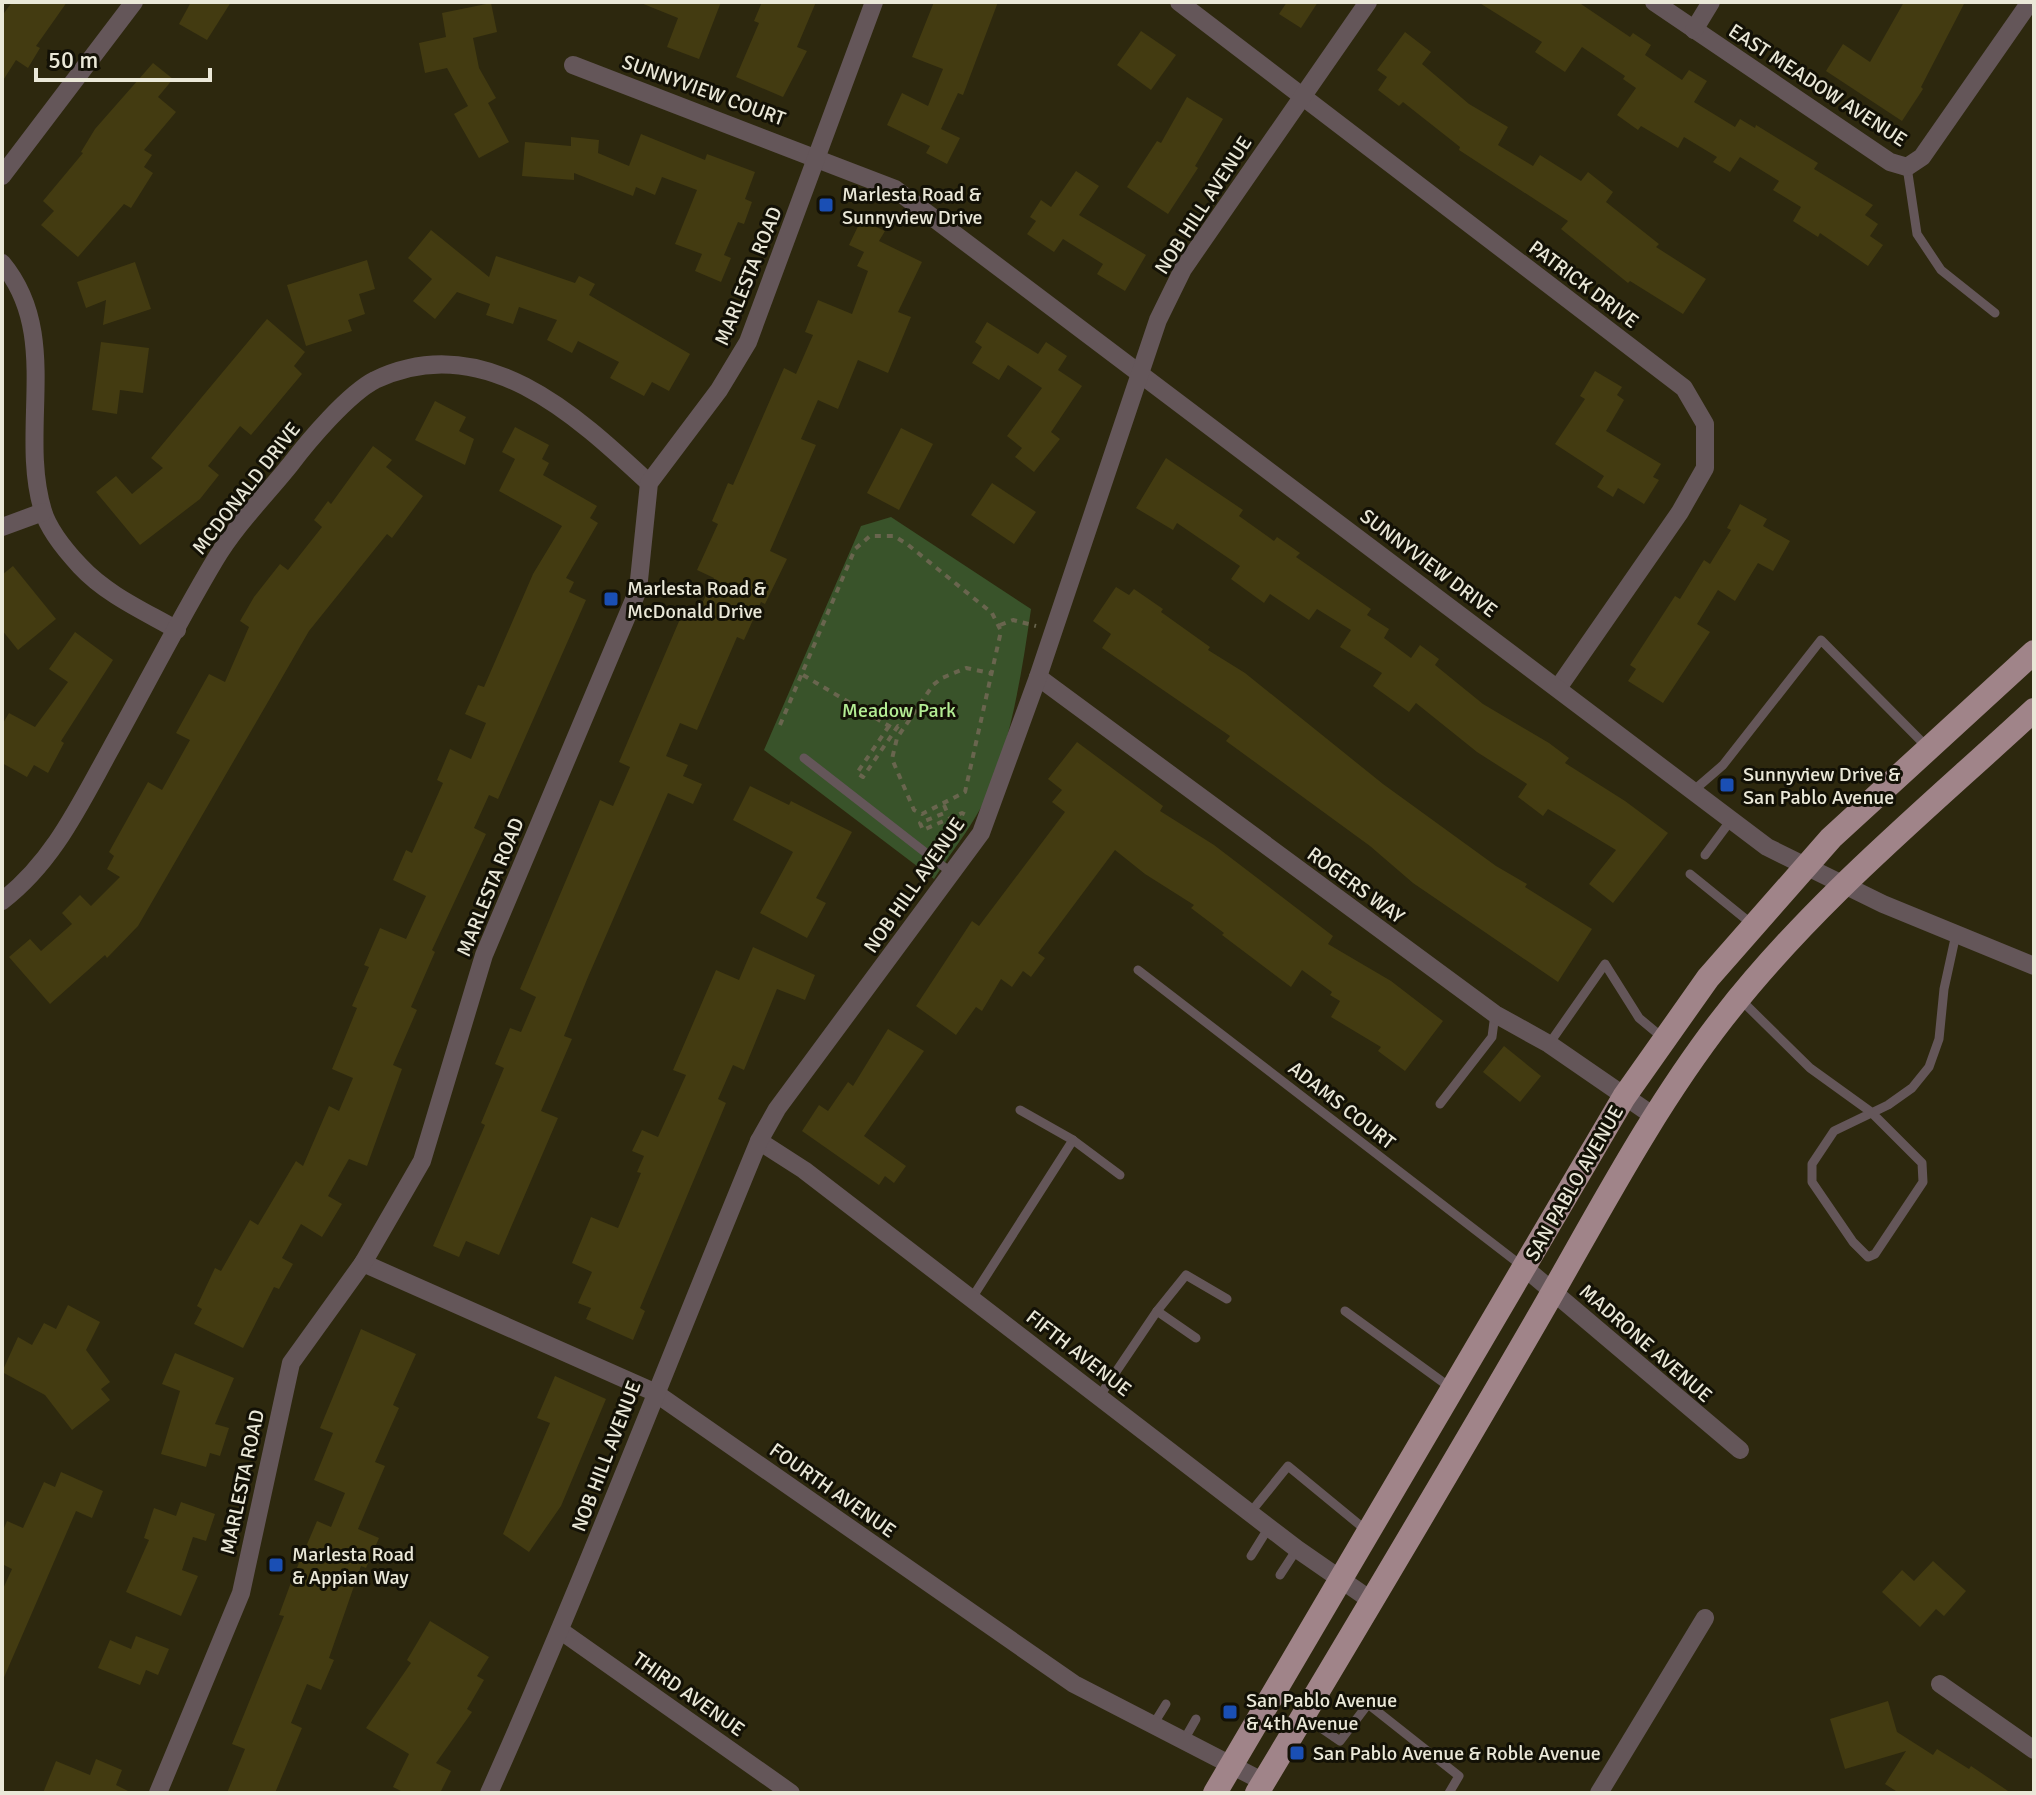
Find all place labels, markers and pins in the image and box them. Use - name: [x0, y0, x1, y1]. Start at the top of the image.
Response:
- place label: Marlesta Road & Sunnyview Drive: [842, 182, 983, 230]
- marker: Marlesta Road & Sunnyview Drive: [817, 196, 835, 214]
- place label: Marlesta Road & McDonald Drive: [627, 576, 767, 624]
- marker: Marlesta Road & McDonald Drive: [602, 590, 620, 608]
- place label: Sunnyview Drive & San Pablo Avenue: [1743, 762, 1901, 810]
- marker: Sunnyview Drive & San Pablo Avenue: [1718, 776, 1736, 794]
- place label: Marlesta Road & Appian Way: [292, 1542, 414, 1590]
- marker: Marlesta Road & Appian Way: [267, 1556, 285, 1574]
- place label: San Pablo Avenue & 4th Avenue: [1246, 1688, 1397, 1736]
- marker: San Pablo Avenue & 4th Avenue: [1221, 1703, 1239, 1721]
- place label: San Pablo Avenue & Roble Avenue: [1313, 1741, 1601, 1766]
- marker: San Pablo Avenue & Roble Avenue: [1288, 1744, 1306, 1762]

